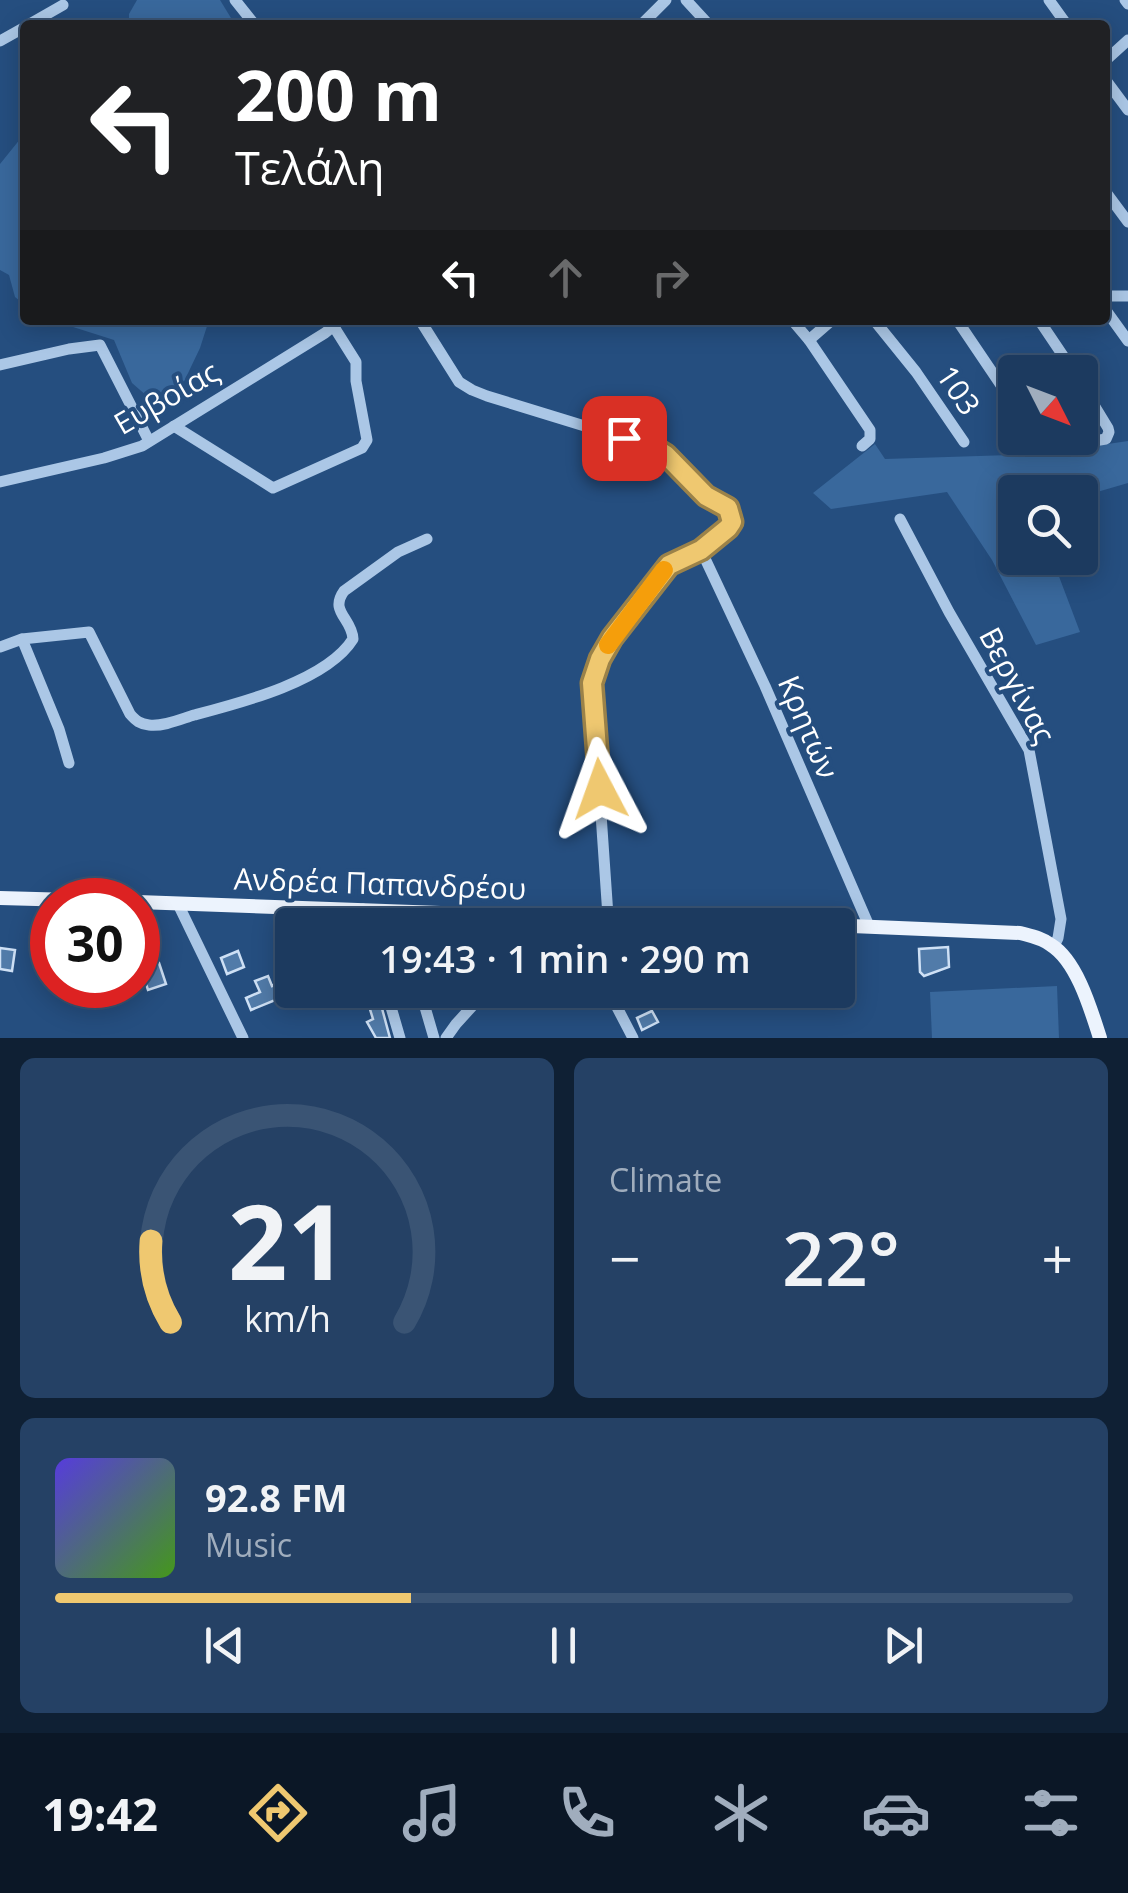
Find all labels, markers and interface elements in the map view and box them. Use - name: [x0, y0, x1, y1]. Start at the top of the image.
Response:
- text: 200 m: [235, 46, 442, 142]
- icon: left: [70, 60, 200, 190]
- text: Τελάλη: [235, 137, 385, 198]
- icon: left: [433, 250, 488, 305]
- icon: ahead: [538, 250, 593, 305]
- icon: right: [643, 250, 698, 305]
- street label: Ευβοίας: [106, 351, 226, 443]
- north arrow: [998, 355, 1098, 455]
- map controls: [998, 355, 1098, 575]
- street label: 103: [928, 357, 990, 423]
- pin: [582, 396, 667, 481]
- icon: arrive: [597, 411, 652, 466]
- button: search: [998, 475, 1098, 575]
- street label: Βεργίνας: [970, 620, 1066, 750]
- street label: Κρητών: [769, 669, 849, 785]
- position arrow: [548, 737, 652, 841]
- street label: Ανδρέα Παπανδρέου: [233, 857, 527, 909]
- speed limit sign: 30: [30, 878, 160, 1008]
- text: 19:43 · 1 min · 290 m: [379, 932, 751, 984]
- text: Climate: [609, 1158, 722, 1201]
- text: 21: [228, 1169, 346, 1310]
- text: 22°: [782, 1206, 900, 1308]
- text: −: [609, 1220, 640, 1295]
- text: +: [1042, 1220, 1073, 1295]
- text: km/h: [244, 1294, 330, 1342]
- text: 92.8 FM: [205, 1471, 348, 1523]
- text: Music: [205, 1523, 292, 1566]
- icon: previous: [197, 1618, 252, 1673]
- icon: pause: [536, 1618, 591, 1673]
- icon: next: [876, 1618, 931, 1673]
- icon: directions: [243, 1778, 313, 1848]
- icon: music: [397, 1778, 467, 1848]
- icon: phone: [552, 1778, 622, 1848]
- icon: climate: [706, 1778, 776, 1848]
- icon: car: [861, 1778, 931, 1848]
- icon: filters: [1016, 1778, 1086, 1848]
- text: 19:42: [42, 1783, 158, 1844]

